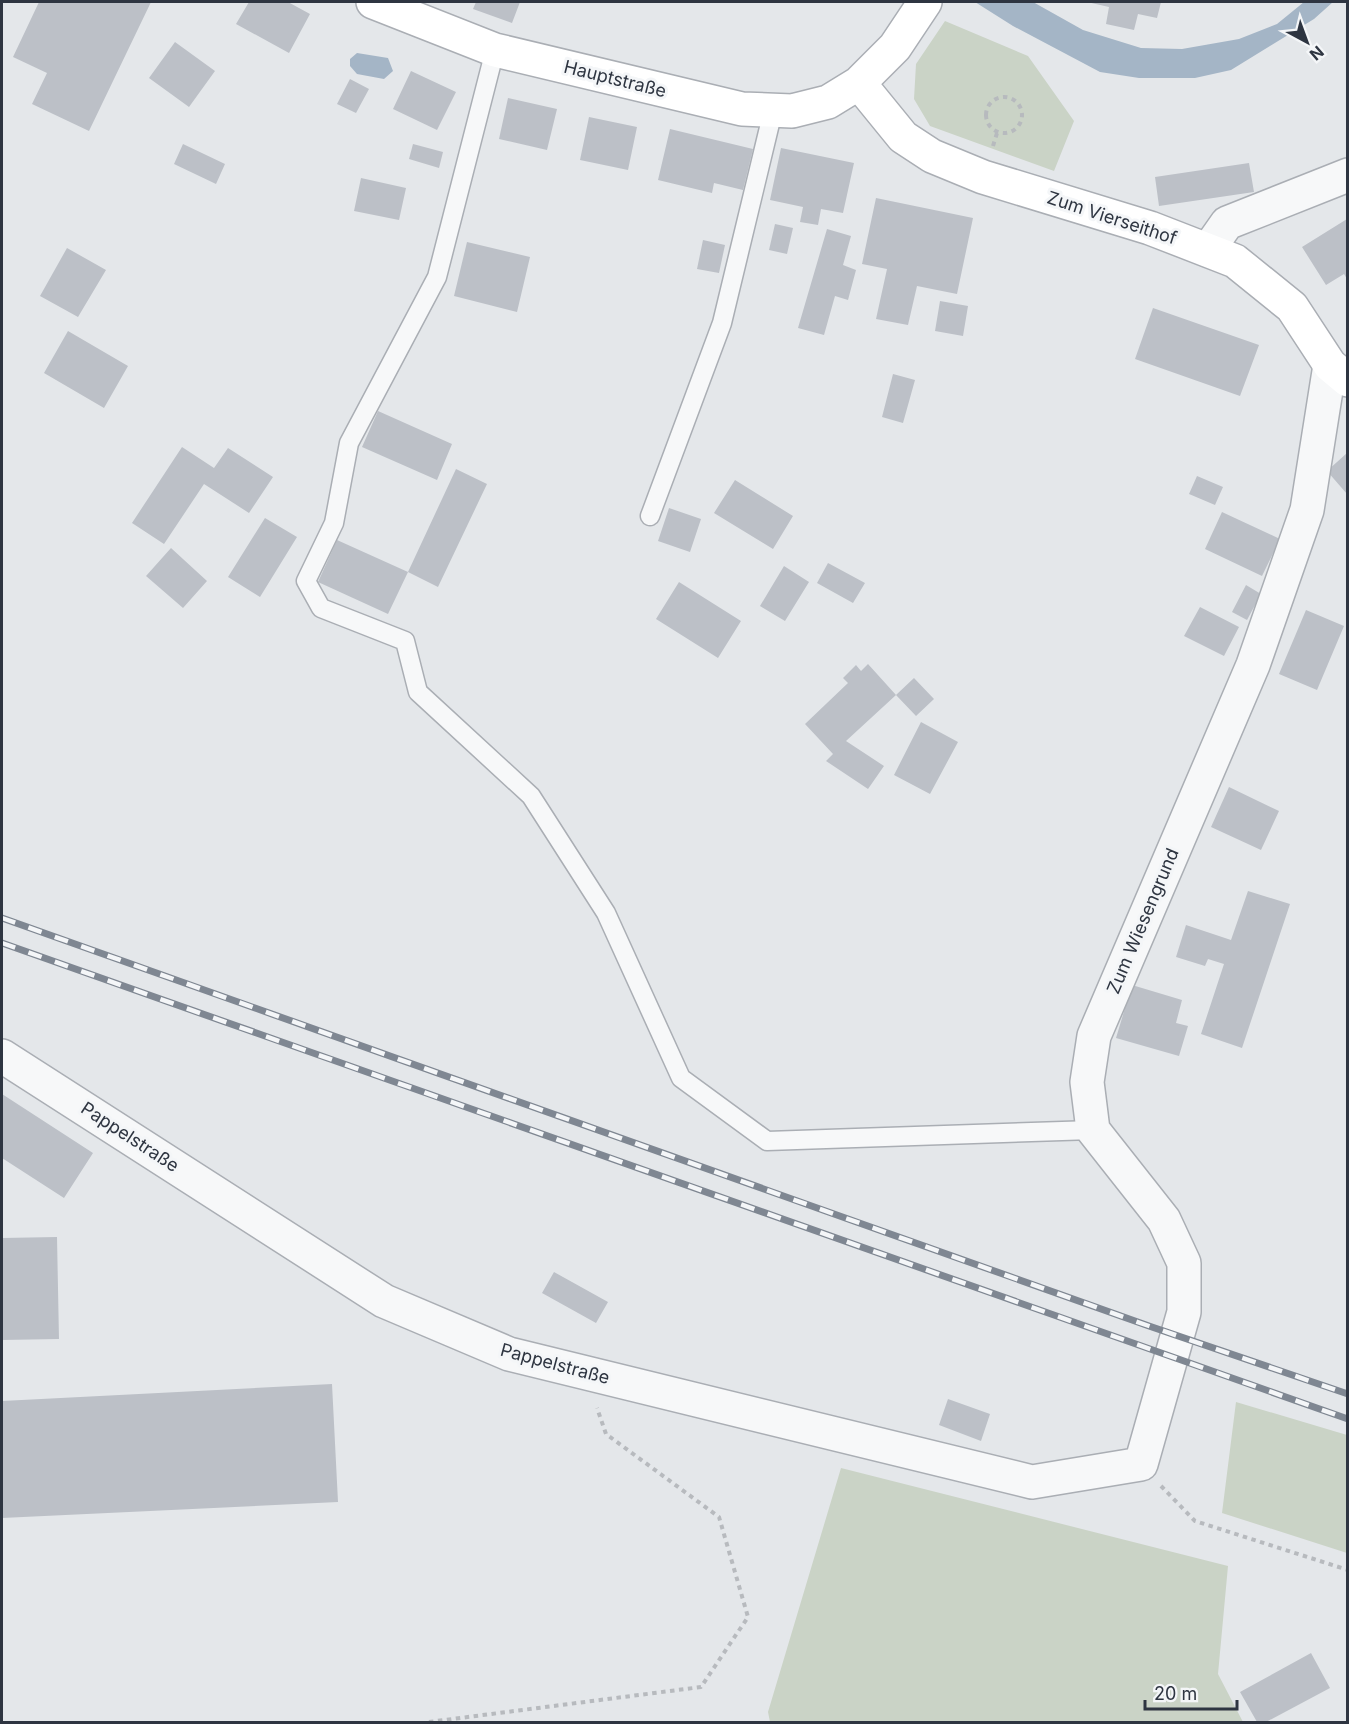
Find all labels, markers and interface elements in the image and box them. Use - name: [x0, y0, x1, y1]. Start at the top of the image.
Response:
- north arrow: [1277, 12, 1337, 72]
- text: N: [1306, 42, 1328, 65]
- street label: Hauptstraße: [562, 56, 668, 101]
- street label: Zum Vierseithof: [1045, 187, 1180, 249]
- street label: Zum Wiesengrund: [1102, 845, 1183, 997]
- street label: Pappelstraße: [77, 1097, 183, 1176]
- street label: Pappelstraße: [498, 1339, 612, 1388]
- scale bar: [1145, 1673, 1236, 1711]
- text: 20 m: [1154, 1683, 1197, 1704]

